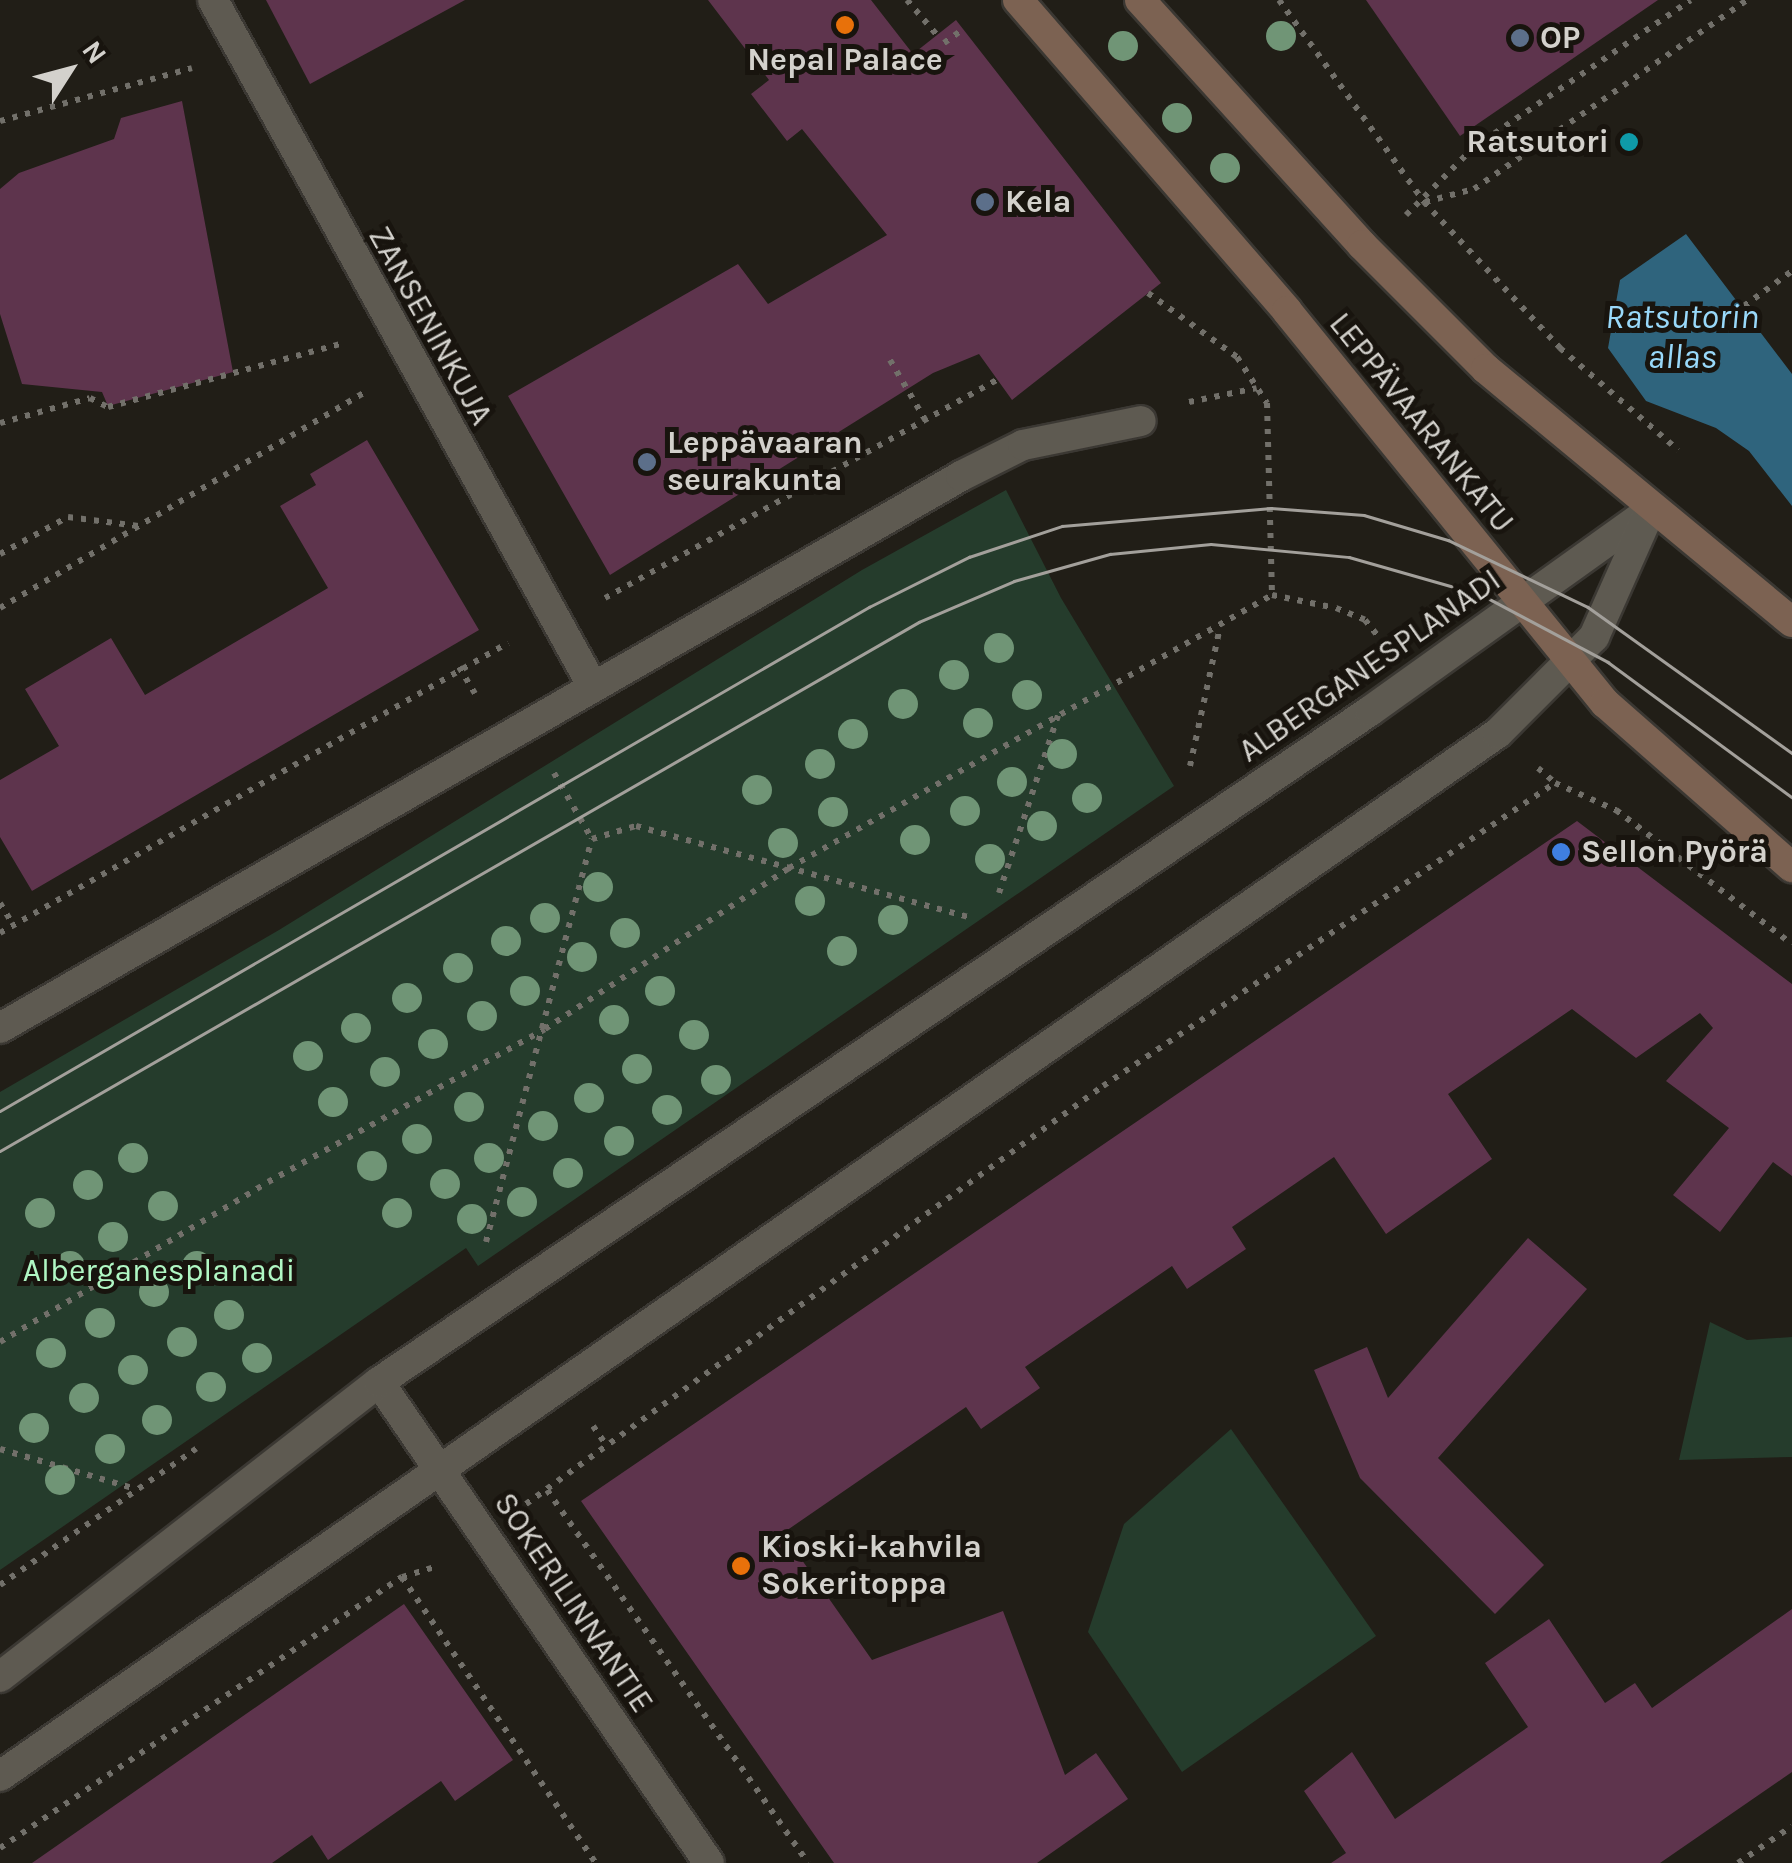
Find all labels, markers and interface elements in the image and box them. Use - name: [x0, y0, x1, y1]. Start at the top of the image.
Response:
- marker: Nepal Palace: [834, 14, 856, 36]
- place label: OP: [1540, 19, 1580, 57]
- north arrow: [20, 20, 120, 120]
- marker: OP: [1509, 27, 1531, 49]
- text: N: [75, 34, 114, 70]
- place label: Nepal Palace: [747, 41, 943, 79]
- place label: Ratsutori: [1466, 123, 1609, 161]
- marker: Ratsutori: [1618, 131, 1640, 153]
- place label: Kela: [1005, 183, 1071, 221]
- marker: Kela: [974, 191, 996, 213]
- street label: ZANSENINKUJA: [360, 220, 500, 432]
- water label: Ratsutorin allas: [1605, 296, 1759, 378]
- street label: LEPPÄVAARANKATU: [1321, 305, 1521, 541]
- place label: Leppävaaran seurakunta: [667, 425, 863, 500]
- marker: Leppävaaran seurakunta: [636, 451, 658, 473]
- street label: ALBERGANESPLANADI: [1232, 561, 1508, 771]
- place label: Sellon Pyörä: [1581, 833, 1768, 871]
- marker: Sellon Pyörä: [1550, 841, 1572, 863]
- park label: Alberganesplanadi: [23, 1252, 295, 1290]
- street label: SOKERILINNANTIE: [485, 1486, 661, 1720]
- place label: Kioski-kahvila Sokeritoppa: [761, 1529, 982, 1604]
- marker: Kioski-kahvila Sokeritoppa: [730, 1555, 752, 1577]

